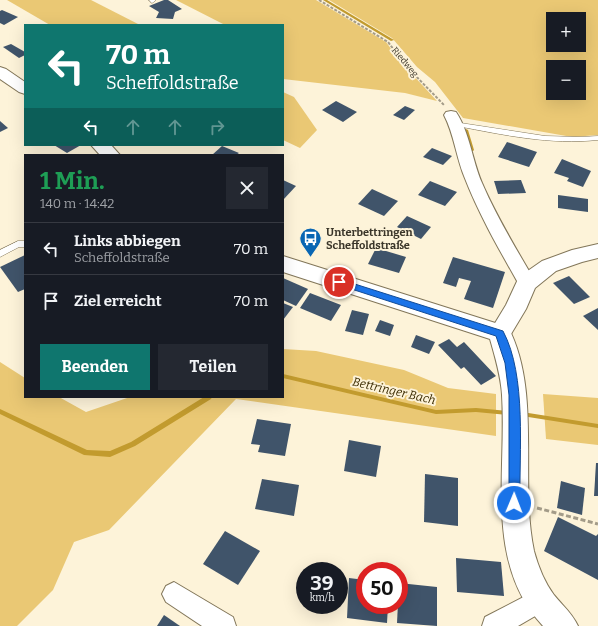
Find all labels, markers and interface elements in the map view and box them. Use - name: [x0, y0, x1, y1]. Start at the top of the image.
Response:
- map controls: [546, 12, 586, 100]
- button: +: [546, 12, 586, 52]
- text: 70 m: [106, 38, 170, 71]
- icon: left: [40, 40, 92, 92]
- street label: Riedweg: [390, 45, 420, 79]
- button: −: [546, 60, 586, 100]
- text: Scheffoldstraße: [106, 72, 239, 94]
- icon: left: [80, 116, 102, 138]
- icon: ahead: [122, 116, 144, 138]
- icon: ahead: [164, 116, 186, 138]
- icon: right: [206, 116, 228, 138]
- text: 1 Min.: [40, 167, 105, 195]
- button: close: [226, 167, 268, 209]
- text: 140 m · 14:42: [40, 196, 114, 211]
- bus stop icon: Unterbettringen Scheffoldstraße: [297, 225, 323, 258]
- place label: Unterbettringen Scheffoldstraße: [326, 226, 413, 252]
- text: Links abbiegen: [74, 232, 181, 250]
- icon: left: [40, 238, 62, 260]
- text: 70 m: [234, 240, 268, 258]
- text: Scheffoldstraße: [74, 250, 170, 265]
- pin: [322, 265, 356, 299]
- icon: arrive: [328, 271, 350, 293]
- icon: arrive: [40, 290, 62, 312]
- text: Ziel erreicht: [74, 292, 162, 310]
- text: 70 m: [234, 292, 268, 310]
- button: Beenden: [40, 344, 150, 390]
- button: Teilen: [158, 344, 268, 390]
- water label: Bettringer Bach: [351, 375, 437, 407]
- position arrow: [493, 482, 535, 524]
- speed limit sign: 50: [356, 562, 408, 614]
- text: 39: [310, 571, 334, 595]
- text: km/h: [310, 592, 334, 604]

